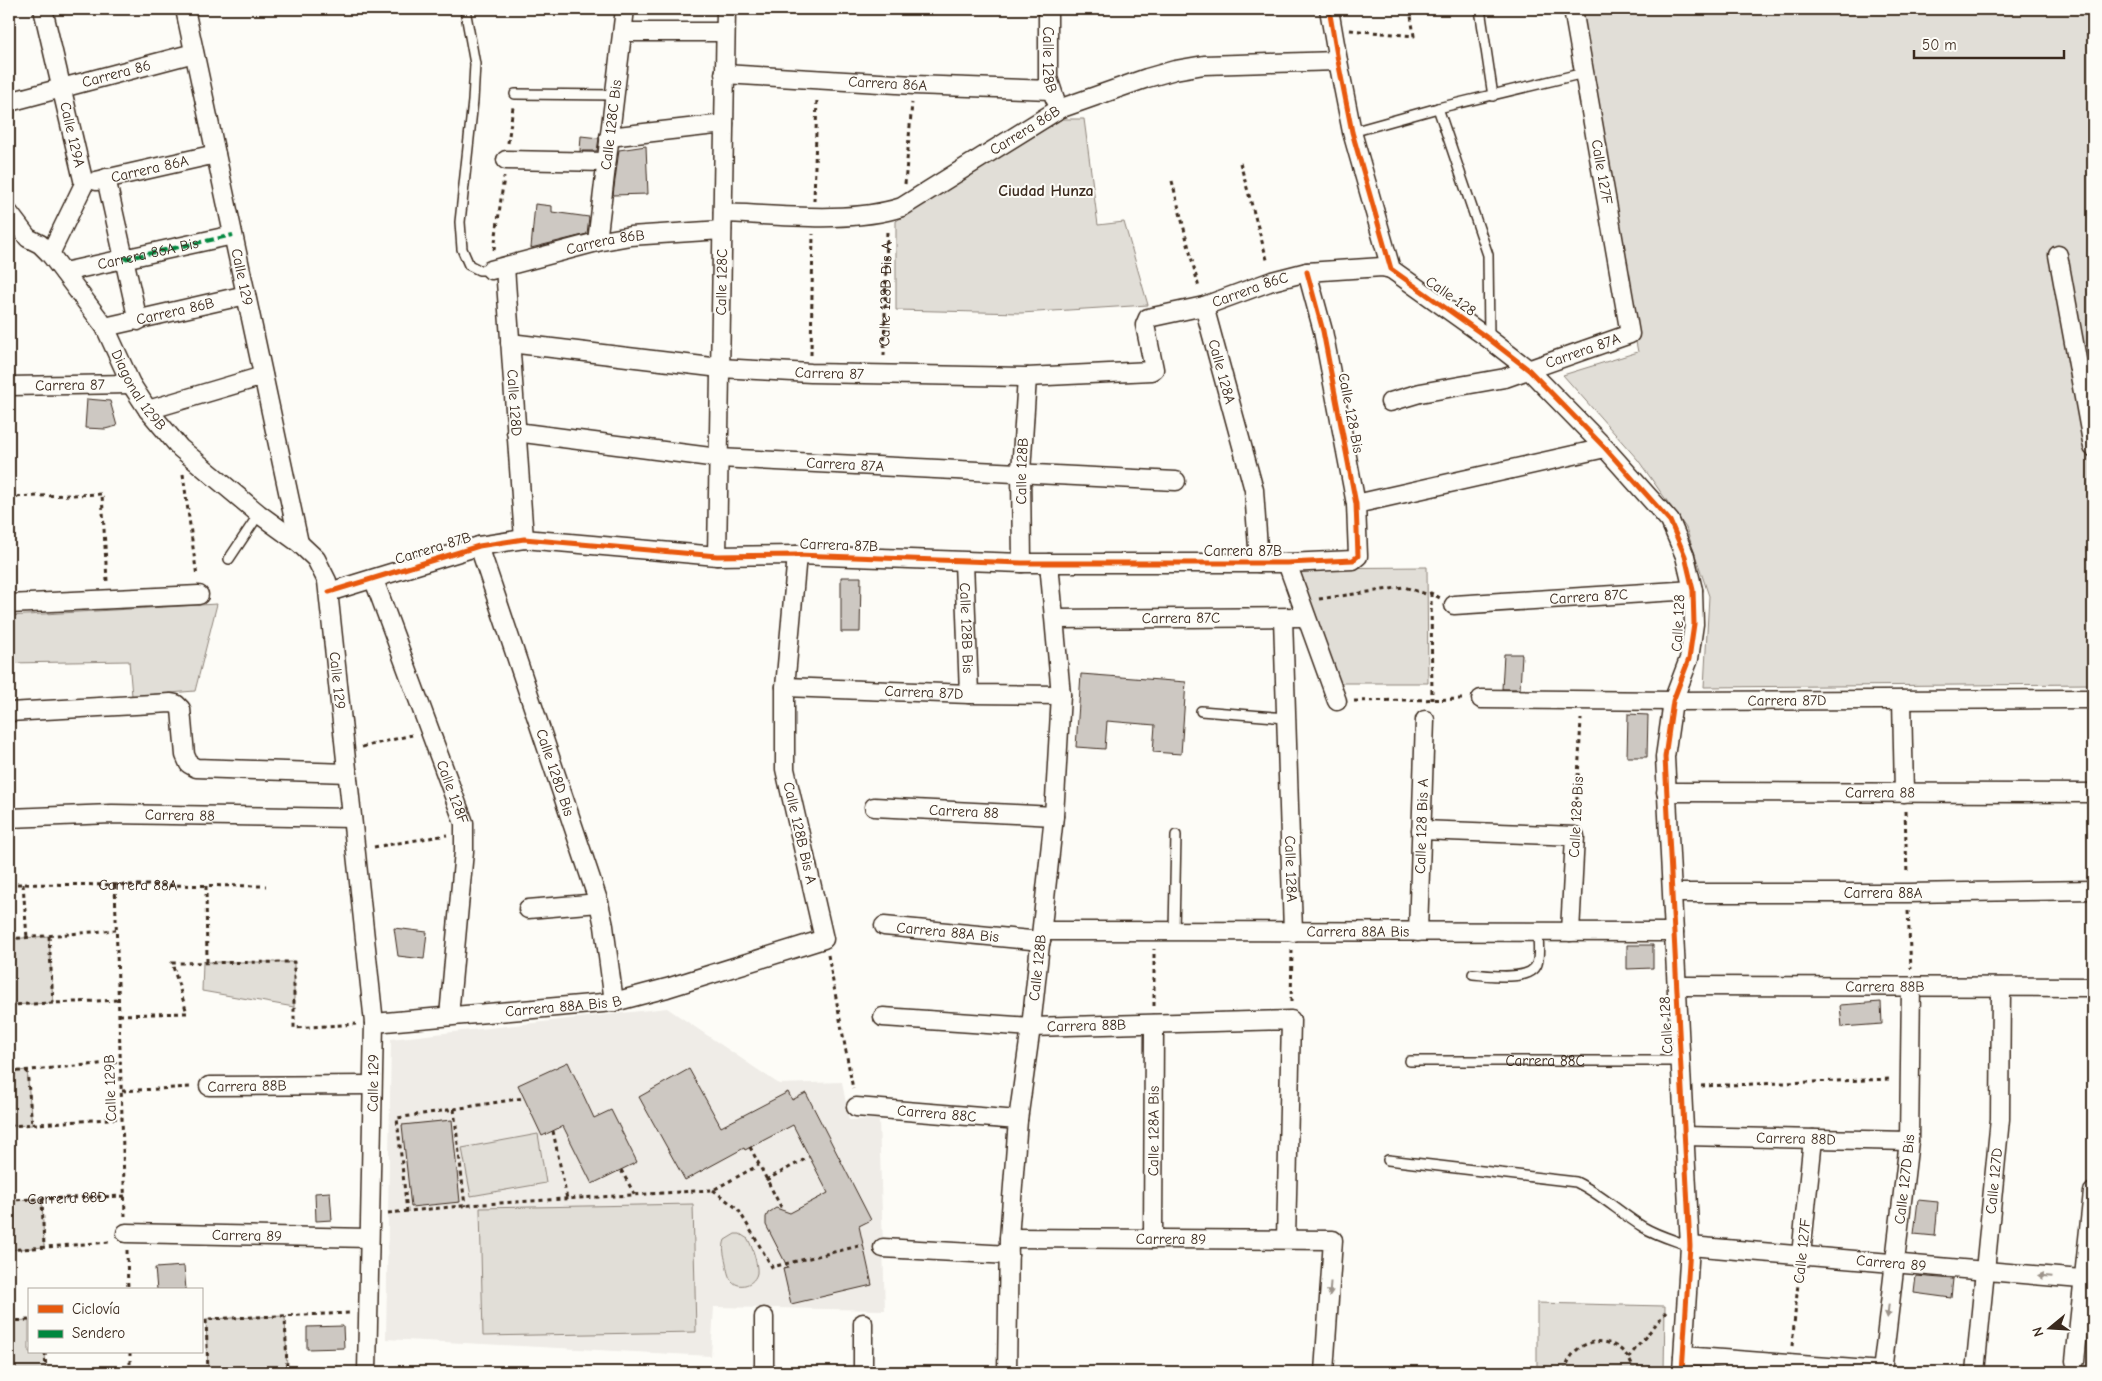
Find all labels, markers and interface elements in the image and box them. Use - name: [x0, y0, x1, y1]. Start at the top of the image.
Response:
- street label: Calle 128B: [1039, 27, 1061, 96]
- scale bar: [1914, 28, 2064, 60]
- text: 50 m: [1922, 36, 1957, 54]
- street label: Carrera 86: [80, 56, 153, 91]
- street label: Carrera 86A: [848, 72, 928, 94]
- street label: Calle 128C Bis: [597, 79, 625, 171]
- street label: Calle 129A: [56, 100, 89, 169]
- street label: Carrera 86B: [986, 101, 1064, 159]
- street label: Calle 127F: [1587, 138, 1617, 206]
- street label: Carrera 86A: [109, 151, 191, 186]
- district label: Ciudad Hunza: [998, 182, 1094, 200]
- street label: Carrera 86B: [564, 226, 645, 259]
- street label: Carrera 86A Bis: [96, 234, 200, 273]
- street label: Calle 128B Bis A: [875, 241, 896, 347]
- street label: Calle 129: [227, 247, 257, 307]
- street label: Calle 128C: [712, 248, 731, 316]
- street label: Carrera 86C: [1209, 268, 1290, 311]
- street label: Calle 128: [1422, 272, 1480, 320]
- street label: Carrera 86B: [134, 293, 216, 329]
- street label: Carrera 87A: [1543, 329, 1623, 372]
- street label: Calle 128A: [1204, 337, 1239, 406]
- street label: Diagonal 129B: [107, 347, 170, 434]
- street label: Carrera 87: [794, 363, 864, 383]
- street label: Calle 128D: [503, 369, 526, 437]
- street label: Calle 128 Bis: [1334, 371, 1368, 455]
- street label: Carrera 87: [35, 375, 105, 395]
- street label: Calle 128B: [1012, 437, 1032, 505]
- street label: Carrera 87A: [806, 453, 885, 475]
- street label: Carrera 87B: [393, 528, 473, 568]
- street label: Carrera 87B: [799, 535, 879, 555]
- street label: Carrera 87B: [1204, 542, 1282, 560]
- street label: Calle 128B Bis: [956, 582, 977, 674]
- street label: Carrera 87C: [1549, 585, 1629, 608]
- street label: Calle 128: [1668, 594, 1688, 652]
- street label: Carrera 87C: [1142, 609, 1220, 627]
- street label: Calle 129: [326, 651, 350, 710]
- street label: Carrera 87D: [884, 682, 964, 703]
- street label: Carrera 87D: [1748, 691, 1826, 710]
- street label: Calle 128D Bis: [532, 727, 578, 819]
- street label: Calle 128F: [433, 758, 473, 826]
- street label: Calle 128 Bis: [1565, 776, 1587, 858]
- street label: Calle 128 Bis A: [1411, 778, 1432, 874]
- street label: Calle 128B Bis A: [779, 780, 821, 886]
- street label: Carrera 88: [1845, 783, 1915, 802]
- street label: Carrera 88: [928, 801, 999, 822]
- street label: Carrera 88: [145, 806, 215, 825]
- street label: Calle 128A: [1281, 835, 1301, 903]
- street label: Carrera 88A: [99, 876, 178, 894]
- street label: Carrera 88A: [1844, 884, 1923, 902]
- street label: Carrera 88A Bis: [896, 918, 1000, 946]
- street label: Carrera 88A Bis: [1307, 922, 1409, 941]
- street label: Calle 128B: [1025, 933, 1050, 1002]
- street label: Carrera 88B: [1845, 977, 1925, 996]
- street label: Carrera 88A Bis B: [504, 991, 624, 1021]
- street label: Calle 128: [1656, 996, 1676, 1054]
- street label: Carrera 88B: [1047, 1015, 1127, 1036]
- street label: Carrera 88C: [1505, 1052, 1585, 1070]
- street label: Calle 129B: [100, 1054, 120, 1122]
- street label: Calle 129: [363, 1054, 383, 1112]
- street label: Carrera 88B: [207, 1076, 287, 1096]
- street label: Calle 128A Bis: [1144, 1086, 1163, 1176]
- street label: Carrera 88C: [897, 1101, 977, 1126]
- street label: Carrera 88D: [1756, 1129, 1836, 1148]
- street label: Calle 127D Bis: [1890, 1134, 1918, 1225]
- street label: Calle 127D: [1982, 1147, 2006, 1215]
- street label: Carrera 88D: [27, 1188, 107, 1208]
- street label: Calle 127F: [1790, 1217, 1814, 1285]
- street label: Carrera 89: [212, 1226, 282, 1245]
- street label: Carrera 89: [1136, 1230, 1206, 1248]
- street label: Carrera 89: [1856, 1251, 1927, 1275]
- one-way arrow: [2036, 1271, 2052, 1279]
- one-way arrow: [1325, 1281, 1333, 1297]
- legend: [28, 1288, 202, 1354]
- text: Ciclovía: [72, 1300, 120, 1318]
- one-way arrow: [1884, 1304, 1892, 1320]
- north arrow: [2024, 1304, 2074, 1354]
- text: Sendero: [72, 1324, 125, 1342]
- text: N: [2029, 1325, 2048, 1339]

